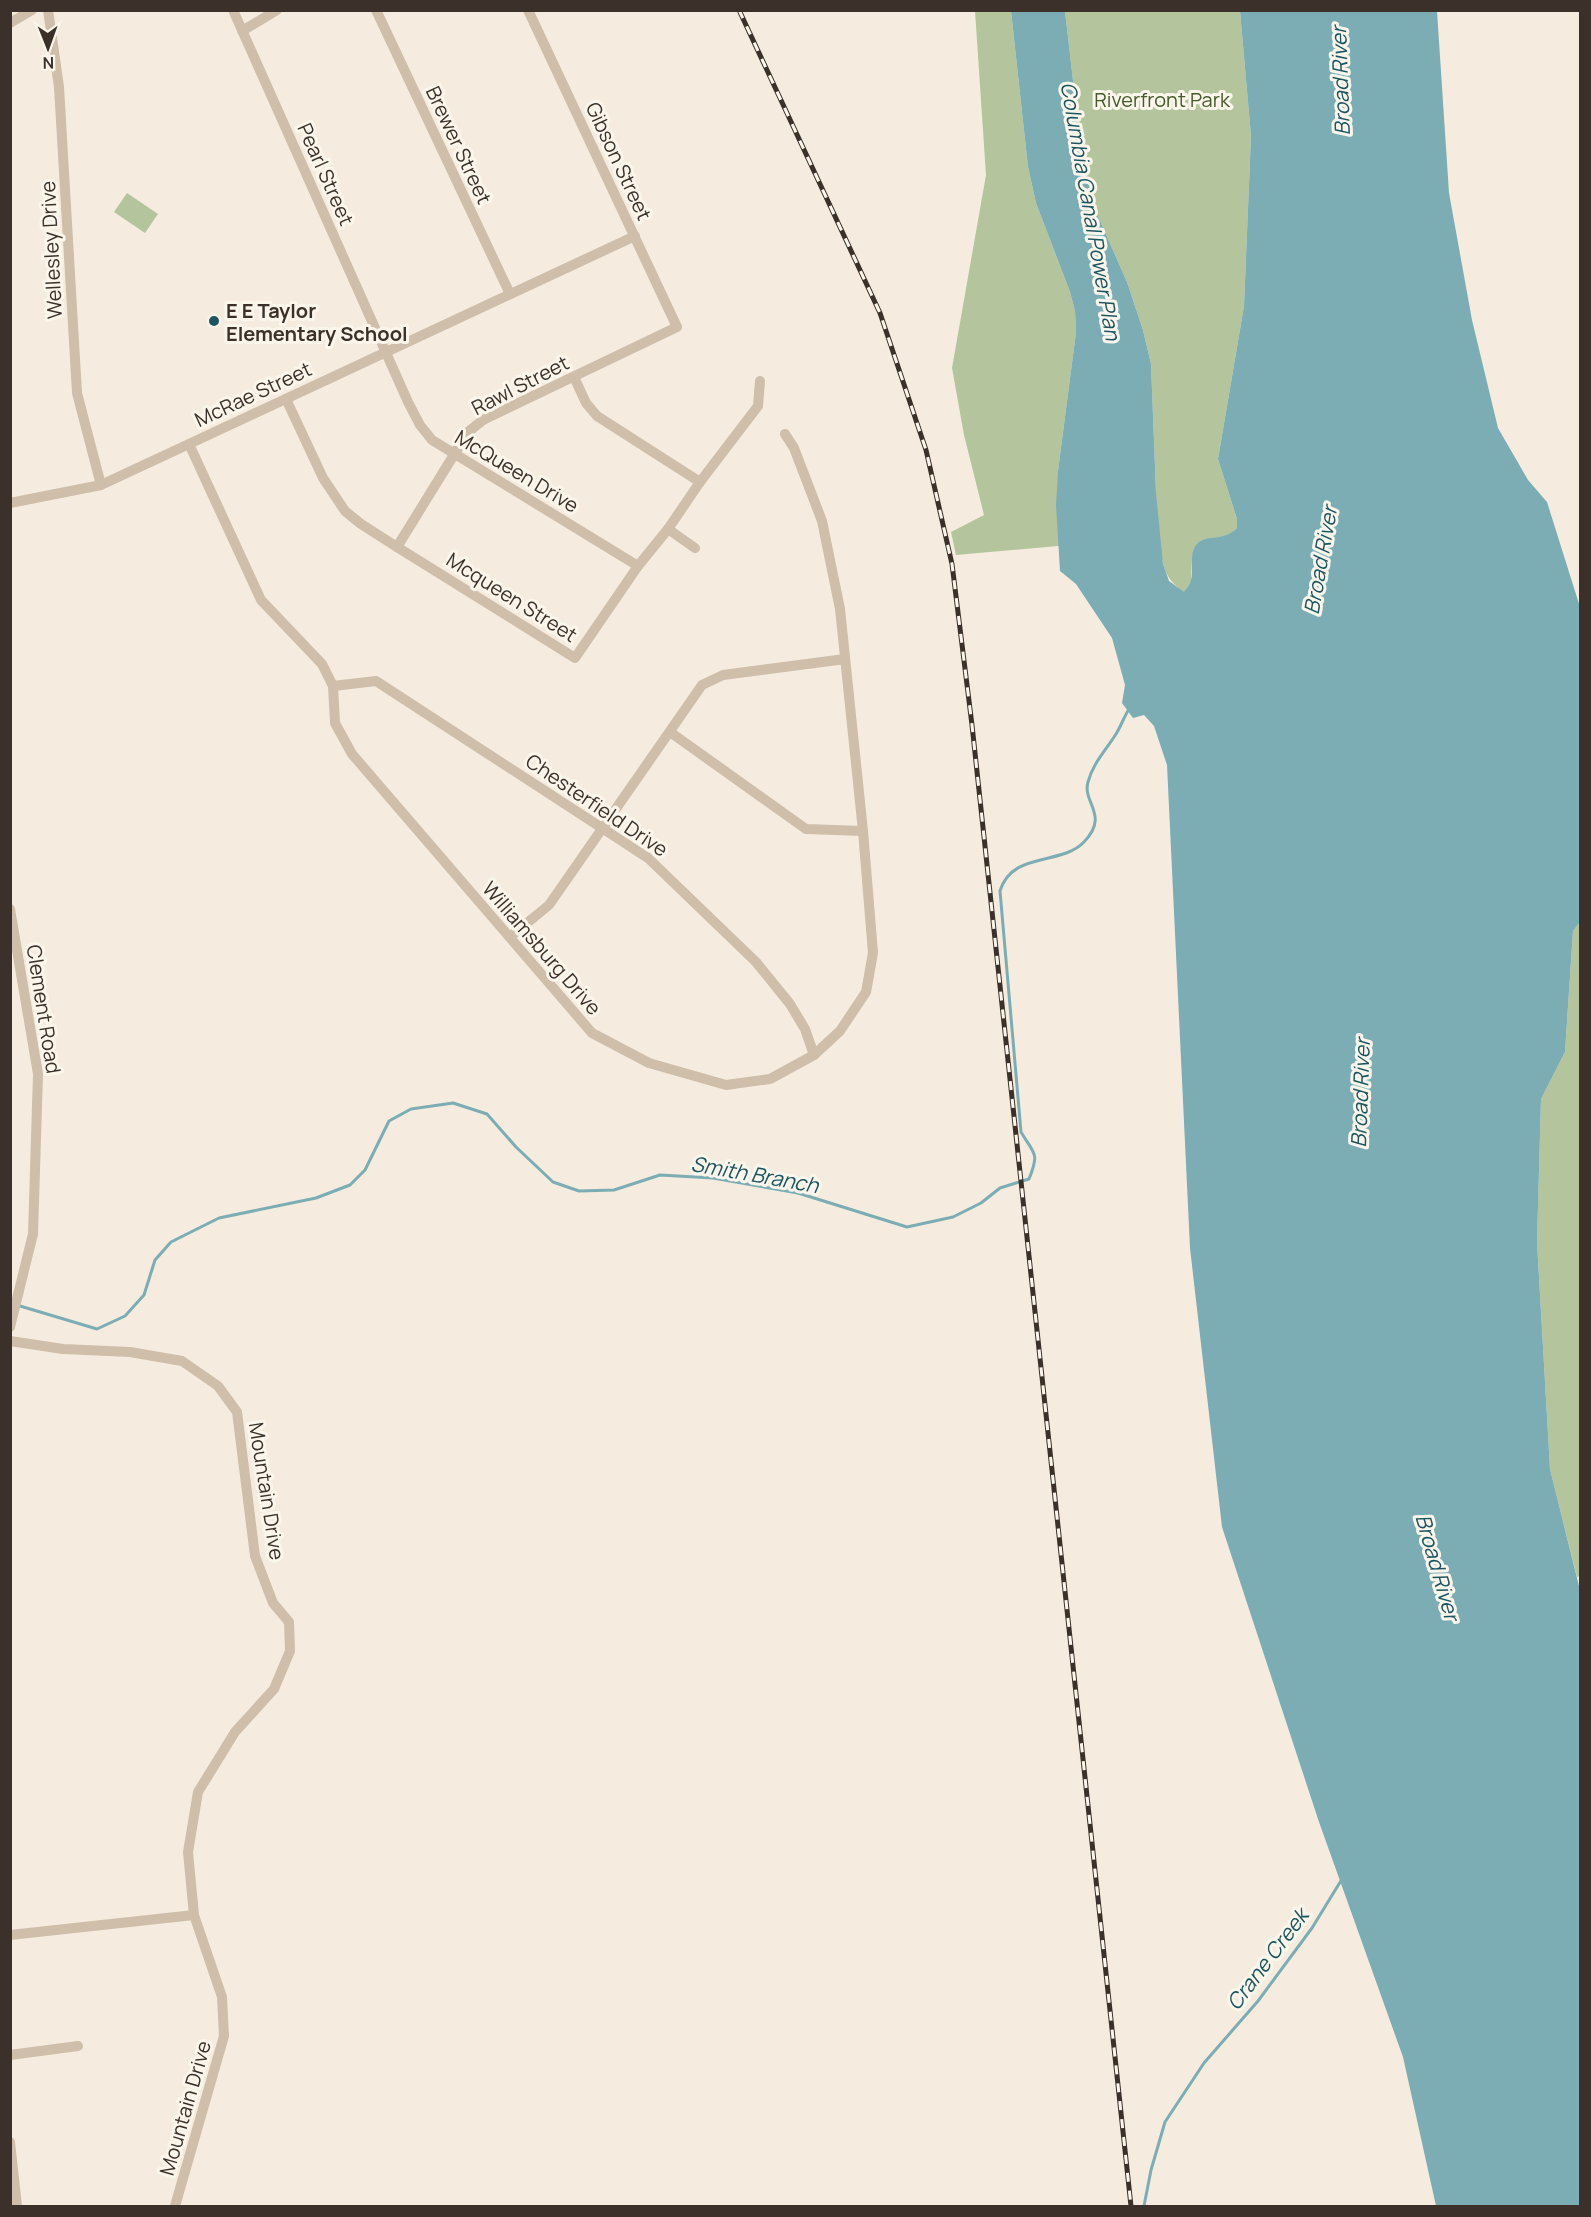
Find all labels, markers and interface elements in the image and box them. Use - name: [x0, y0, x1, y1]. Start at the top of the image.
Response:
- north arrow: [18, 18, 78, 78]
- water label: Broad River: [1324, 24, 1356, 136]
- text: N: [42, 52, 54, 74]
- water label: Columbia Canal Power Plan: [1054, 80, 1128, 344]
- street label: Brewer Street: [420, 82, 498, 208]
- park label: Riverfront Park: [1094, 86, 1231, 113]
- street label: Gibson Street: [580, 98, 658, 224]
- street label: Pearl Street: [291, 119, 361, 229]
- street label: Wellesley Drive: [34, 180, 68, 320]
- place label: E E Taylor Elementary School: [226, 297, 408, 347]
- marker: E E Taylor Elementary School: [207, 314, 221, 328]
- street label: Rawl Street: [467, 349, 573, 421]
- street label: McRae Street: [190, 355, 316, 433]
- street label: McQueen Drive: [450, 423, 584, 519]
- water label: Broad River: [1297, 501, 1344, 616]
- street label: Mcqueen Street: [442, 546, 582, 648]
- street label: Chesterfield Drive: [521, 747, 673, 863]
- street label: Williamsburg Drive: [476, 875, 608, 1021]
- street label: Clement Road: [21, 943, 67, 1075]
- water label: Broad River: [1344, 1036, 1376, 1148]
- water label: Smith Branch: [689, 1149, 822, 1199]
- street label: Mountain Drive: [243, 1420, 291, 1562]
- water label: Broad River: [1409, 1511, 1467, 1626]
- water label: Crane Creek: [1220, 1901, 1316, 2015]
- street label: Mountain Drive: [153, 2038, 217, 2178]

